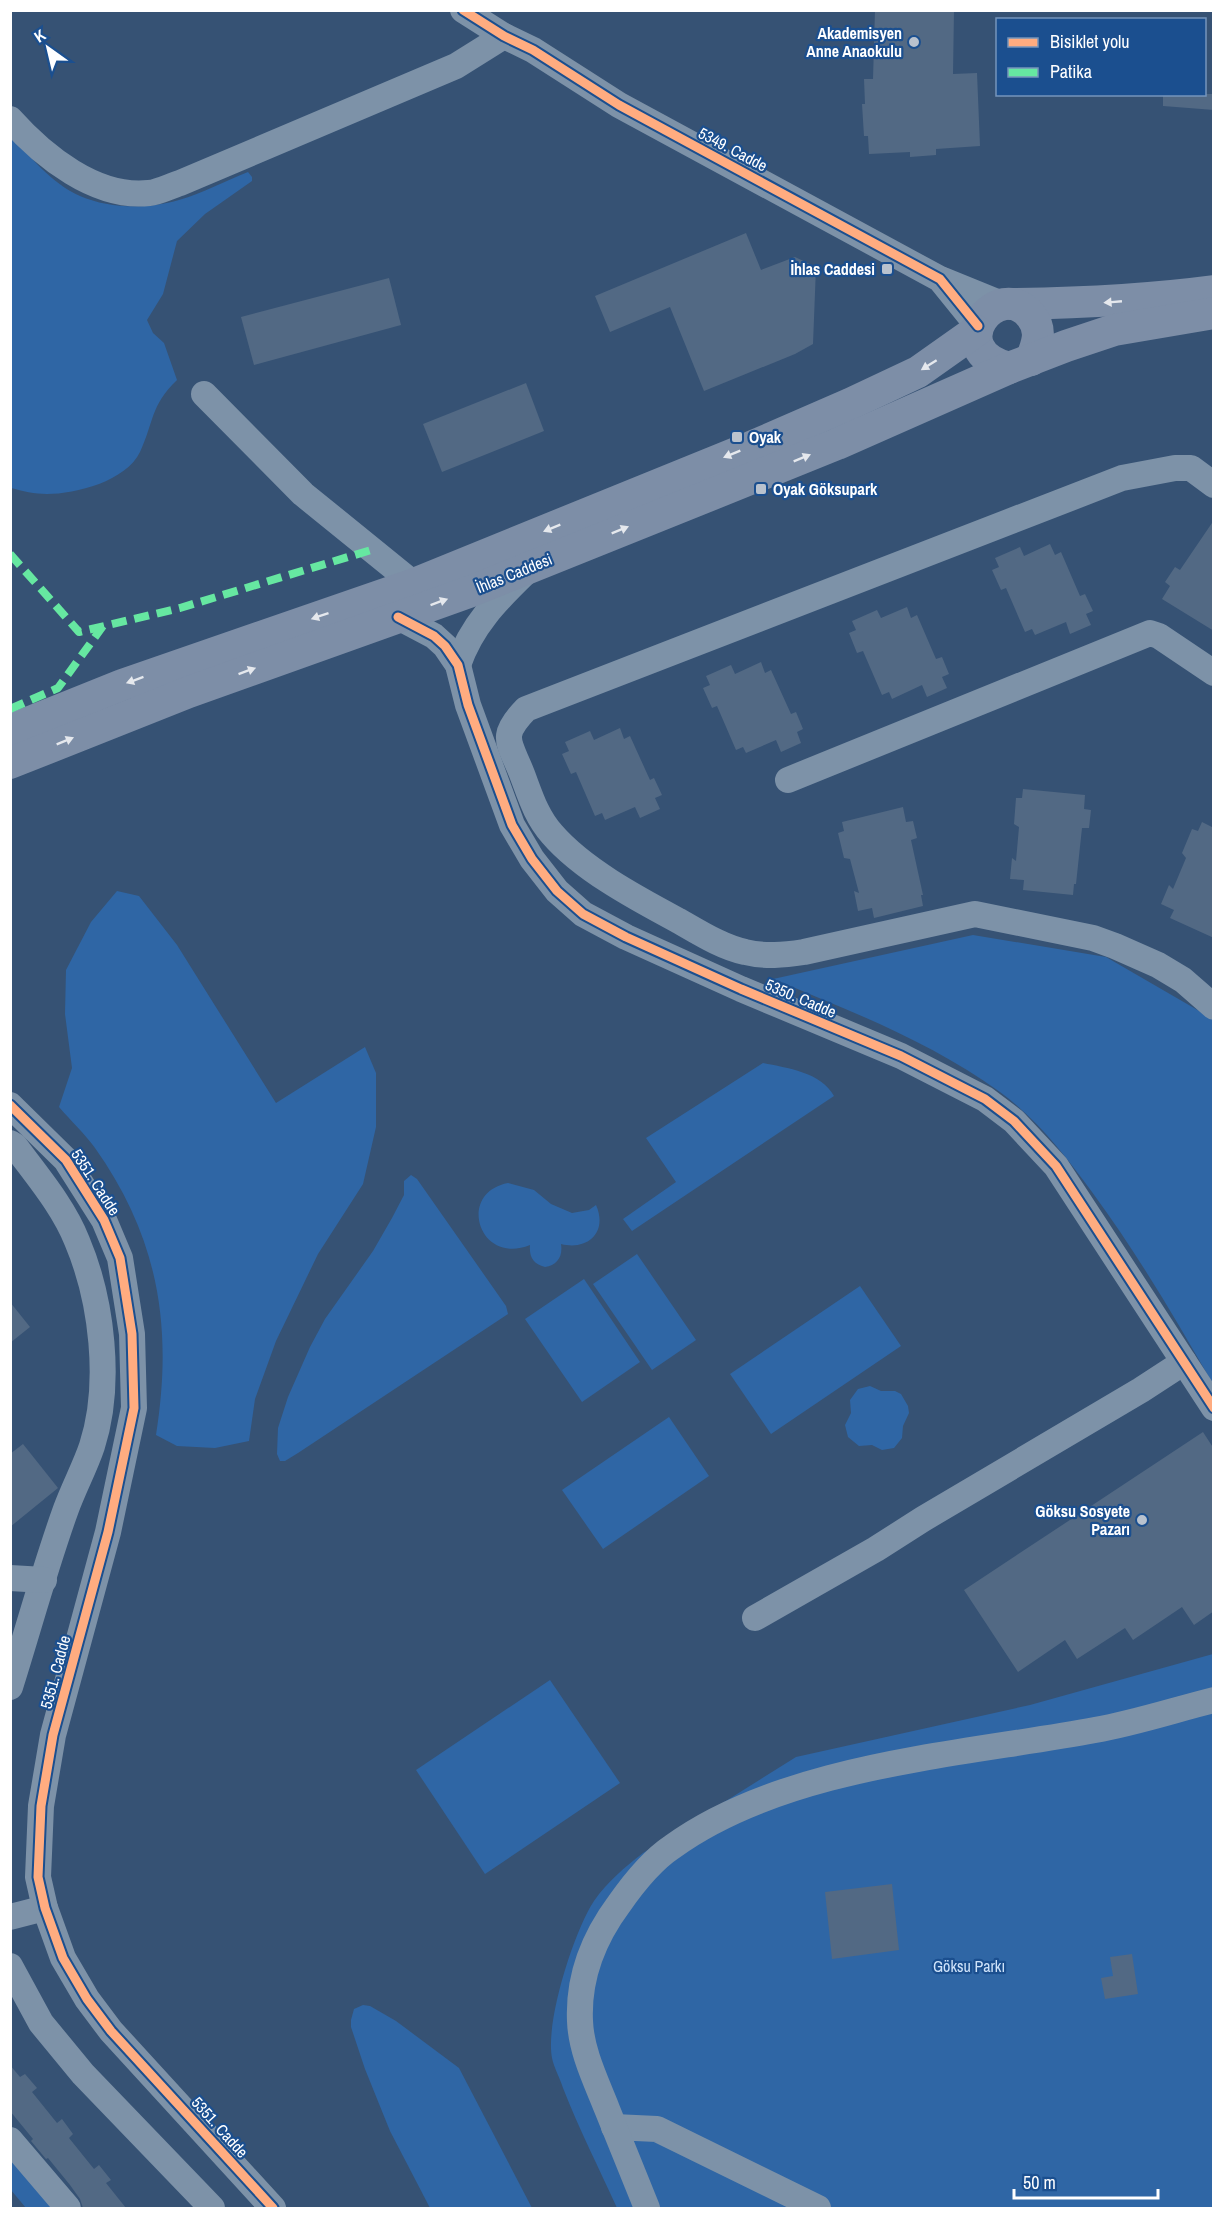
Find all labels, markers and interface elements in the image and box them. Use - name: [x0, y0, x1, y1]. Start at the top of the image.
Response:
- north arrow: [18, 18, 78, 78]
- legend: [996, 18, 1206, 96]
- place label: Akademisyen Anne Anaokulu: [806, 22, 902, 62]
- text: K: [30, 24, 50, 47]
- text: Bisiklet yolu: [1050, 29, 1130, 54]
- marker: Akademisyen Anne Anaokulu: [907, 35, 921, 49]
- text: Patika: [1050, 59, 1092, 84]
- street label: 5349. Cadde: [695, 122, 771, 176]
- place label: İhlas Caddesi: [790, 258, 875, 280]
- marker: İhlas Caddesi: [880, 262, 894, 276]
- one-way arrow: [1103, 297, 1122, 307]
- one-way arrow: [920, 360, 937, 371]
- place label: Oyak: [749, 426, 782, 448]
- marker: Oyak: [730, 430, 744, 444]
- one-way arrow: [723, 450, 741, 459]
- one-way arrow: [793, 453, 811, 463]
- place label: Oyak Göksupark: [773, 478, 878, 500]
- marker: Oyak Göksupark: [754, 482, 768, 496]
- one-way arrow: [542, 523, 560, 533]
- one-way arrow: [612, 525, 630, 535]
- street label: İhlas Caddesi: [473, 548, 555, 598]
- one-way arrow: [430, 597, 448, 607]
- one-way arrow: [310, 611, 328, 621]
- one-way arrow: [238, 666, 256, 676]
- one-way arrow: [126, 676, 144, 686]
- one-way arrow: [56, 736, 74, 745]
- street label: 5350. Cadde: [762, 973, 840, 1023]
- street label: 5351. Cadde: [66, 1144, 126, 1220]
- place label: Göksu Sosyete Pazarı: [1035, 1500, 1130, 1540]
- marker: Göksu Sosyete Pazarı: [1135, 1513, 1149, 1527]
- street label: 5351. Cadde: [35, 1633, 75, 1711]
- park label: Göksu Parkı: [933, 1955, 1005, 1977]
- street label: 5351. Cadde: [187, 2092, 253, 2162]
- scale bar: [1014, 2162, 1158, 2200]
- text: 50 m: [1023, 2170, 1056, 2195]

